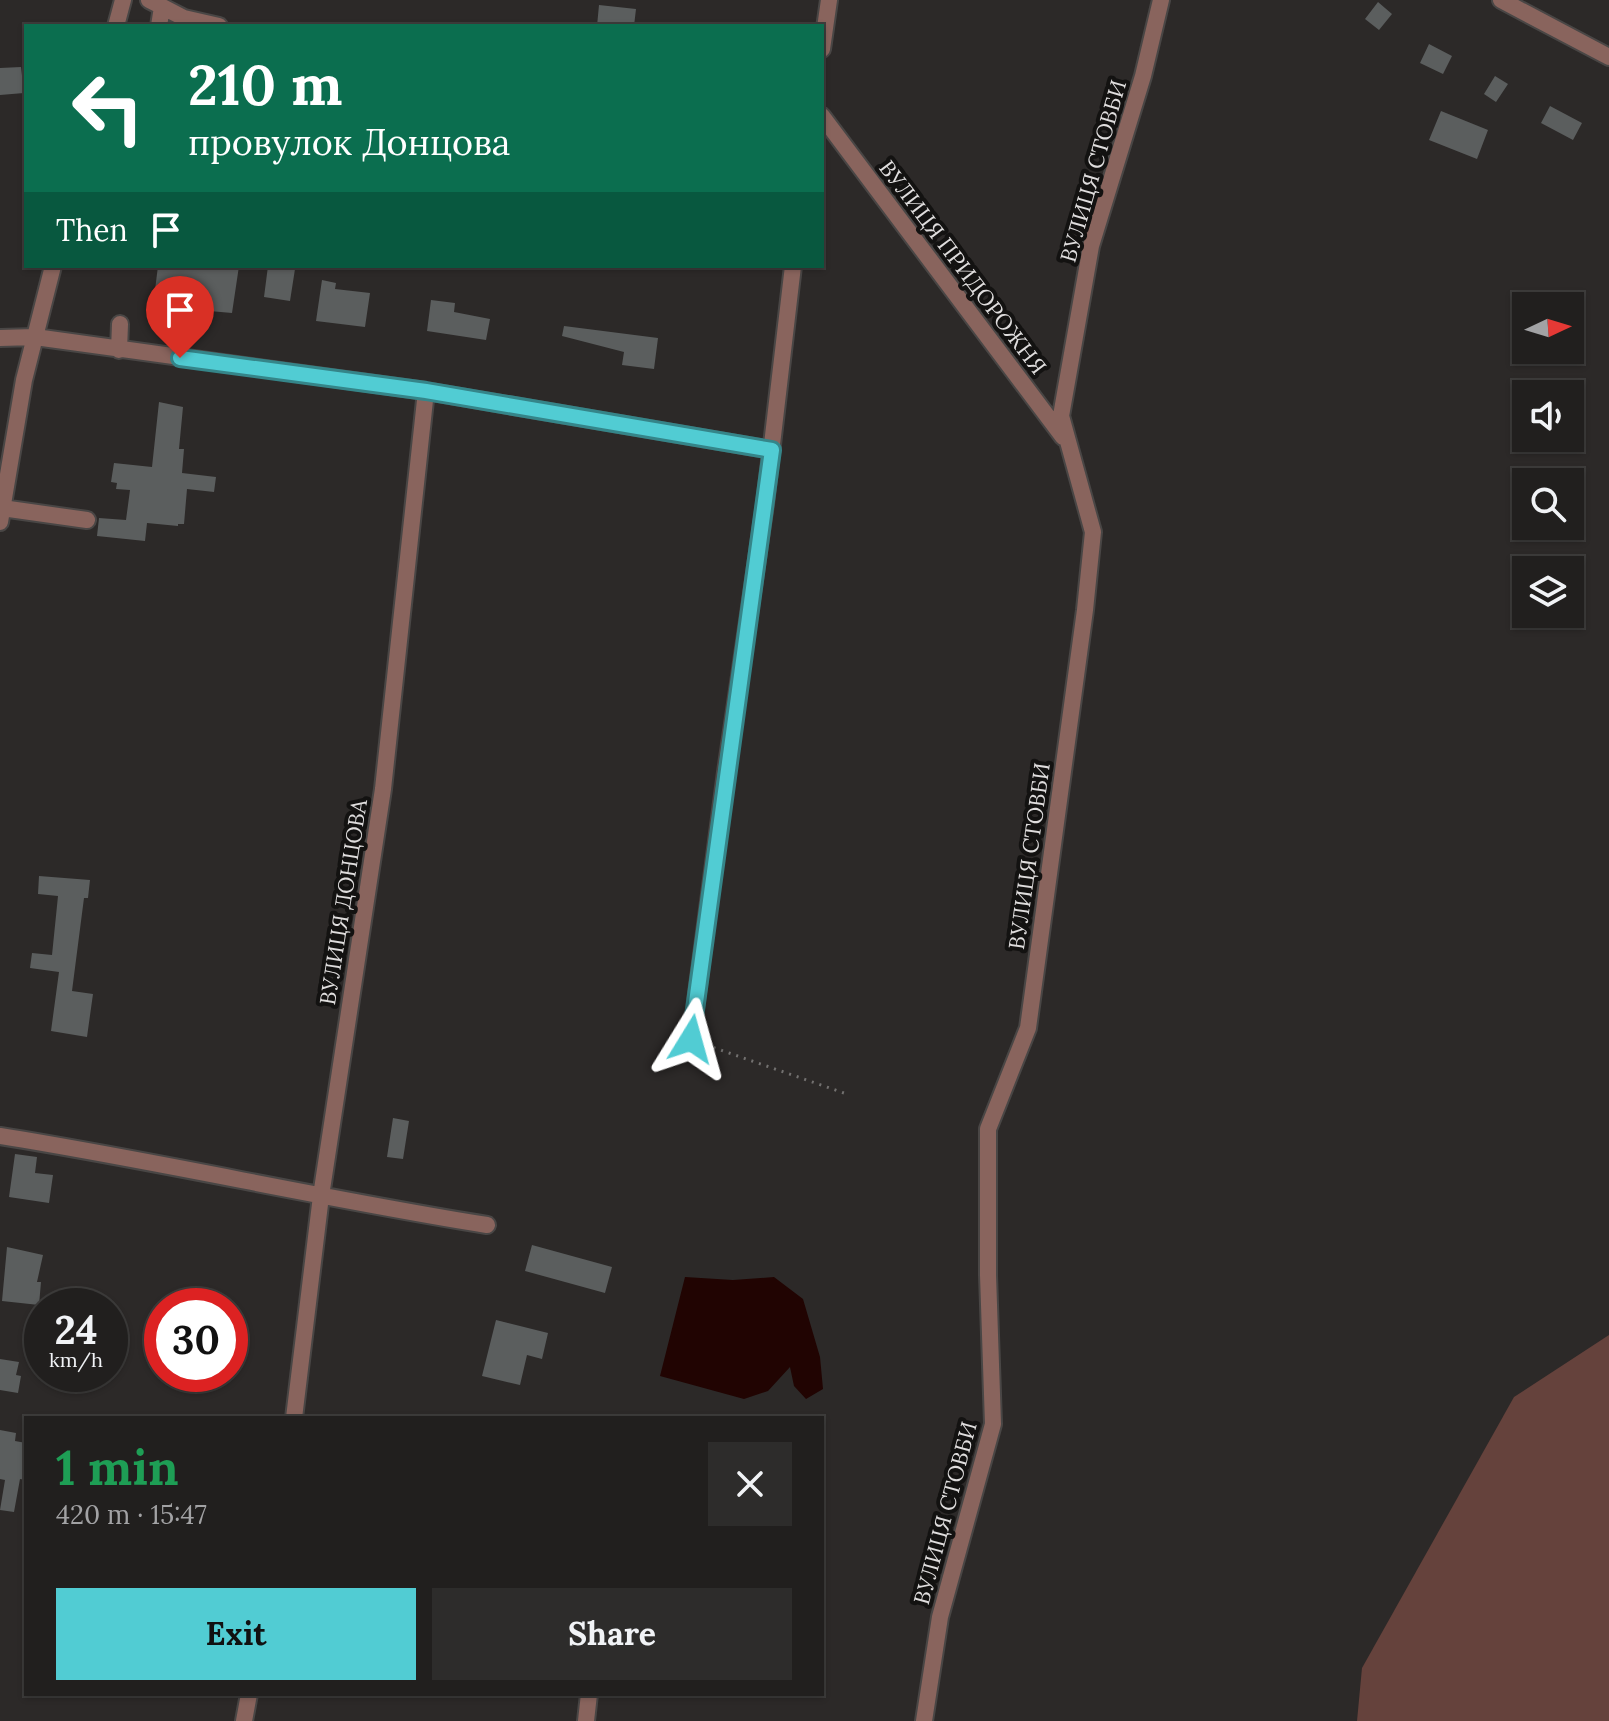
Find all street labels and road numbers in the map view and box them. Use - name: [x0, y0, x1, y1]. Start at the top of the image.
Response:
- street label: ВУЛИЦЯ СТОВБИ: [1054, 77, 1132, 265]
- street label: ВУЛИЦЯ ПРИДОРОЖНЯ: [873, 154, 1053, 380]
- street label: ВУЛИЦЯ СТОВБИ: [1002, 761, 1056, 951]
- street label: ВУЛИЦЯ ДОНЦОВА: [313, 796, 373, 1007]
- street label: ВУЛИЦЯ СТОВБИ: [907, 1418, 983, 1608]

